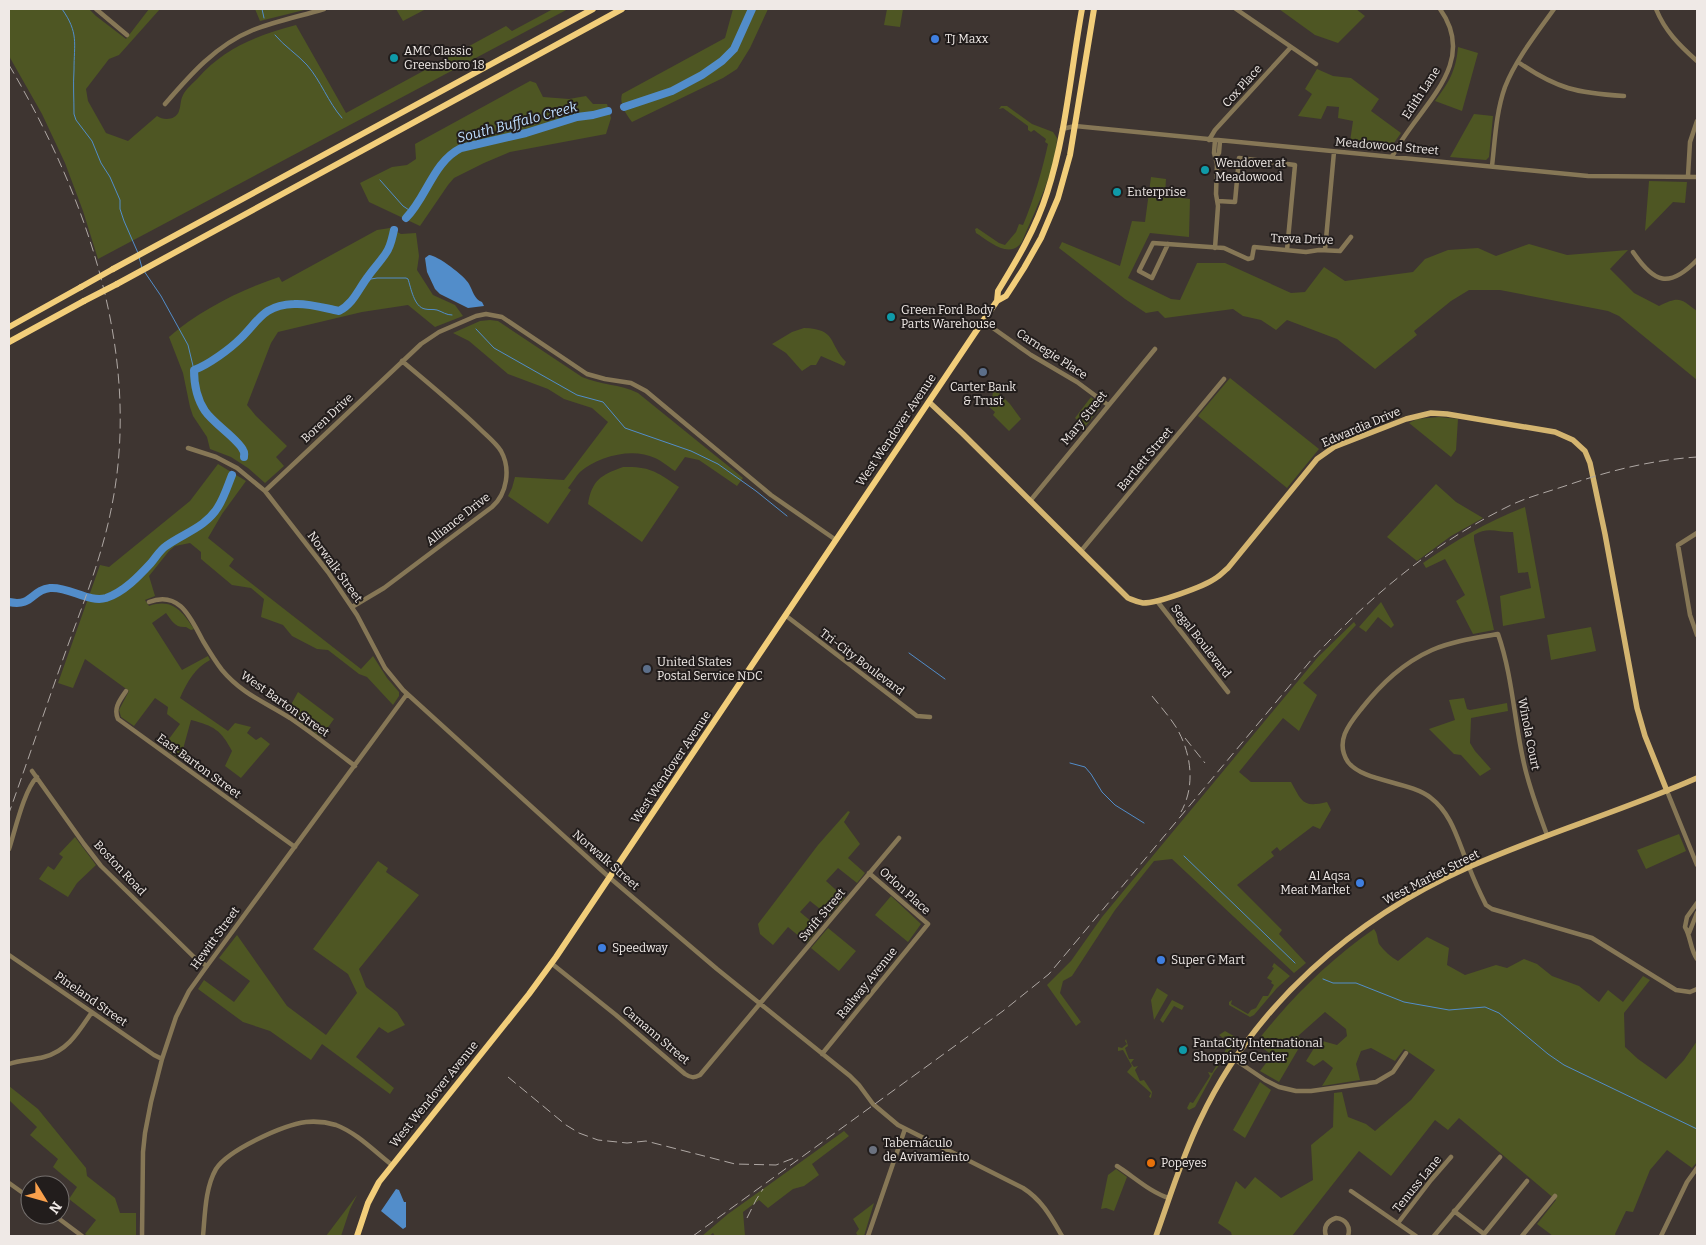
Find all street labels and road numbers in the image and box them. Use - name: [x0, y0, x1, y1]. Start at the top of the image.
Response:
- street label: Cox Place: [1219, 62, 1265, 110]
- street label: Edith Lane: [1399, 64, 1443, 122]
- street label: Meadowood Street: [1335, 134, 1440, 158]
- street label: Treva Drive: [1270, 231, 1334, 247]
- street label: Carnegie Place: [1014, 326, 1090, 382]
- street label: West Wendover Avenue: [853, 371, 939, 489]
- street label: Mary Street: [1058, 388, 1110, 448]
- street label: Boren Drive: [298, 390, 356, 446]
- street label: Edwardia Drive: [1320, 404, 1402, 450]
- street label: Bartlett Street: [1114, 424, 1176, 494]
- street label: Alliance Drive: [423, 490, 493, 548]
- street label: Norwalk Street: [305, 529, 366, 606]
- street label: Segal Boulevard: [1168, 602, 1234, 680]
- street label: Tri-City Boulevard: [817, 626, 907, 698]
- street label: West Barton Street: [238, 668, 332, 740]
- street label: Winola Court: [1515, 697, 1543, 772]
- street label: West Wendover Avenue: [628, 708, 714, 826]
- street label: East Barton Street: [154, 731, 244, 802]
- street label: Norwalk Street: [570, 827, 643, 893]
- street label: Boston Road: [91, 838, 149, 898]
- street label: West Market Street: [1381, 846, 1482, 907]
- street label: Orlon Place: [877, 865, 933, 917]
- street label: Swift Street: [796, 885, 849, 944]
- street label: Hewitt Street: [188, 904, 243, 972]
- street label: Railway Avenue: [834, 945, 900, 1021]
- street label: Pineland Street: [52, 969, 131, 1030]
- street label: Camann Street: [620, 1003, 693, 1068]
- street label: West Wendover Avenue: [387, 1038, 481, 1150]
- street label: Tenuss Lane: [1390, 1153, 1444, 1215]

